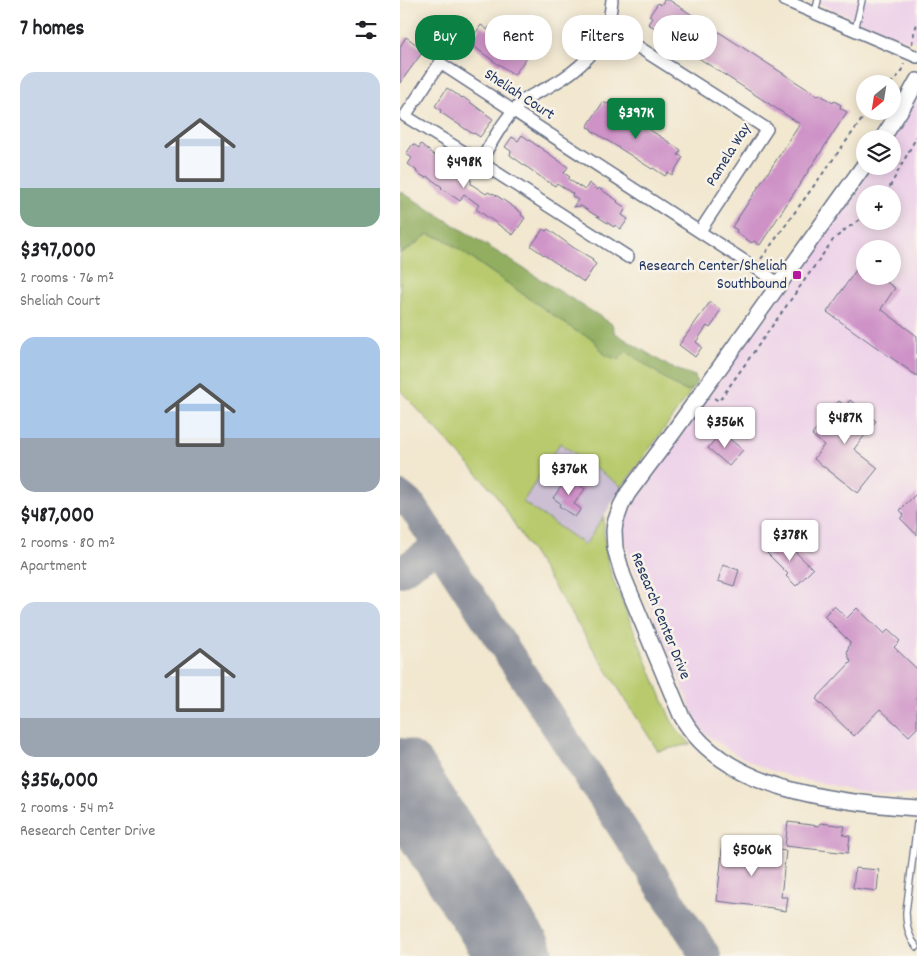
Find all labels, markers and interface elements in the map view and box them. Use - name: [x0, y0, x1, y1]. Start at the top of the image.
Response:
- text: 7 homes: [20, 15, 84, 45]
- chip: Buy: [415, 15, 475, 60]
- chip: Rent: [485, 15, 552, 60]
- chip: Filters: [562, 15, 643, 60]
- chip: New: [653, 15, 717, 60]
- icon: filters: [352, 16, 380, 44]
- street label: Sheliah Court: [479, 63, 559, 127]
- north arrow: [856, 75, 901, 120]
- map controls: [856, 75, 901, 285]
- pin: $397K: [601, 98, 671, 140]
- text: $397K: [618, 102, 654, 125]
- icon: home: [155, 105, 245, 195]
- street label: Pamela Way: [700, 118, 758, 191]
- button: layers: [856, 130, 901, 175]
- pin: $498K: [429, 146, 499, 189]
- text: $498K: [446, 151, 482, 174]
- button: +: [856, 185, 901, 230]
- text: $397,000: [20, 237, 96, 267]
- button: −: [856, 240, 901, 285]
- place label: Research Center/Sheliah Southbound: [639, 255, 787, 296]
- text: 2 rooms · 76 m²: [20, 267, 114, 290]
- marker: Research Center/Sheliah Southbound: [791, 269, 803, 281]
- text: Sheliah Court: [20, 290, 100, 313]
- icon: home: [155, 370, 245, 460]
- pin: $487K: [810, 402, 880, 445]
- pin: $356K: [690, 406, 760, 449]
- text: $487K: [828, 407, 862, 430]
- text: $356K: [706, 411, 744, 434]
- pin: $376K: [534, 454, 604, 496]
- text: $376K: [551, 458, 587, 481]
- text: $487,000: [20, 502, 94, 532]
- pin: $378K: [755, 520, 825, 562]
- text: $378K: [772, 524, 808, 547]
- text: 2 rooms · 80 m²: [20, 532, 115, 555]
- street label: Research Center Drive: [624, 549, 696, 683]
- text: Apartment: [20, 555, 87, 578]
- icon: home: [155, 635, 245, 725]
- text: $356,000: [20, 767, 98, 797]
- text: 2 rooms · 54 m²: [20, 797, 114, 820]
- text: Research Center Drive: [20, 820, 155, 843]
- pin: $506K: [717, 834, 787, 877]
- text: $506K: [732, 839, 772, 862]

